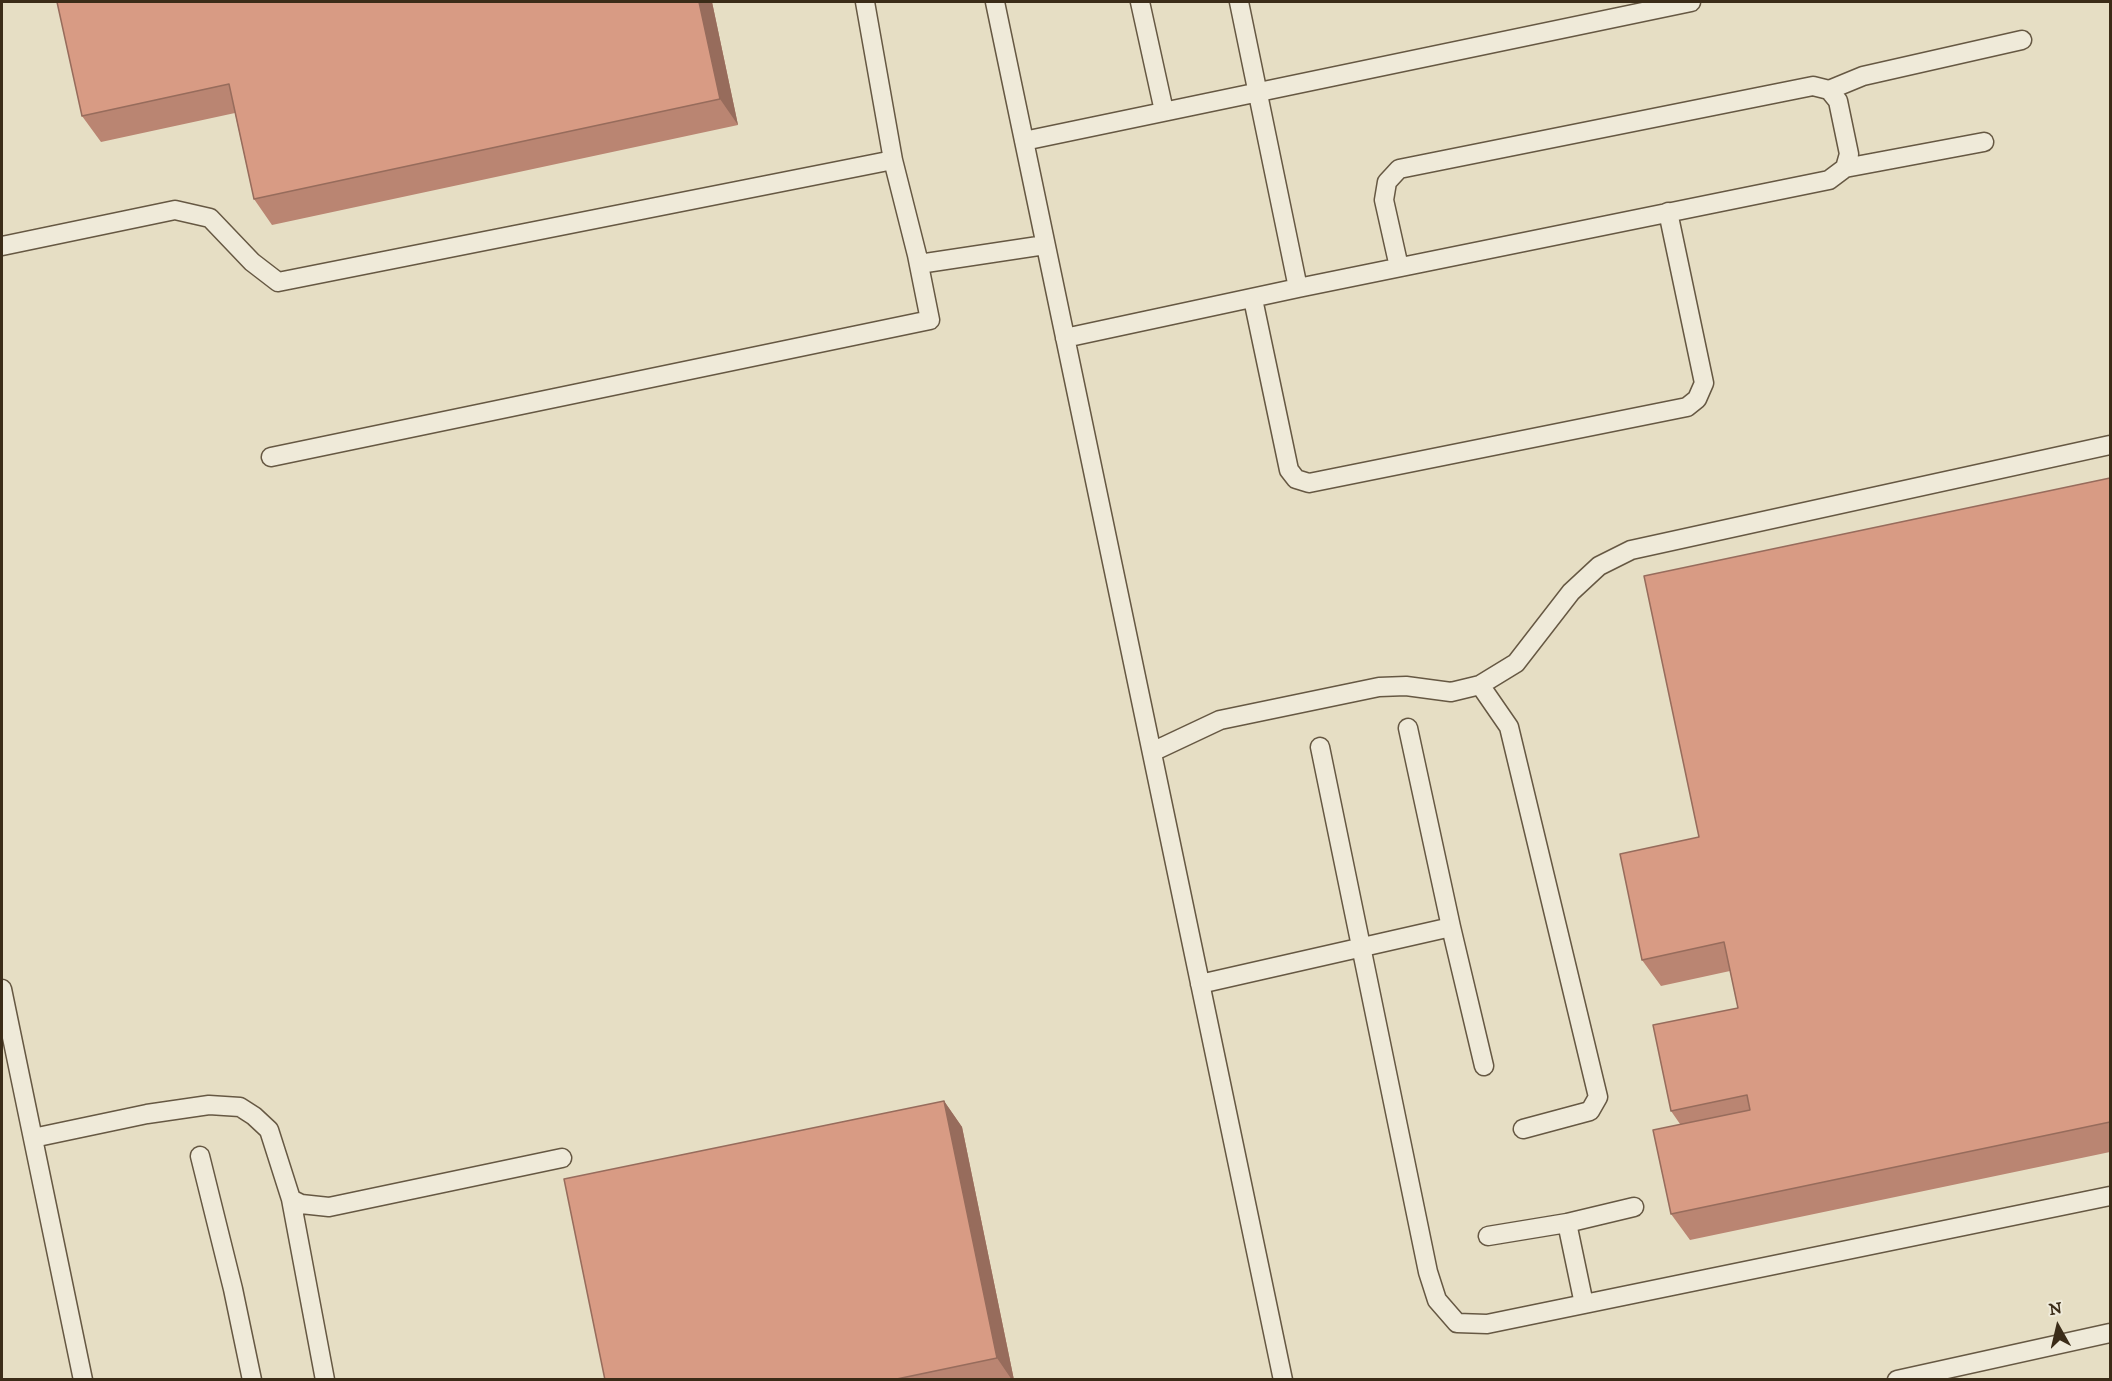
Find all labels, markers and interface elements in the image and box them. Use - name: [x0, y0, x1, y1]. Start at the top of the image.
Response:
- north arrow: [2028, 1297, 2088, 1357]
- text: N: [2048, 1298, 2063, 1320]

